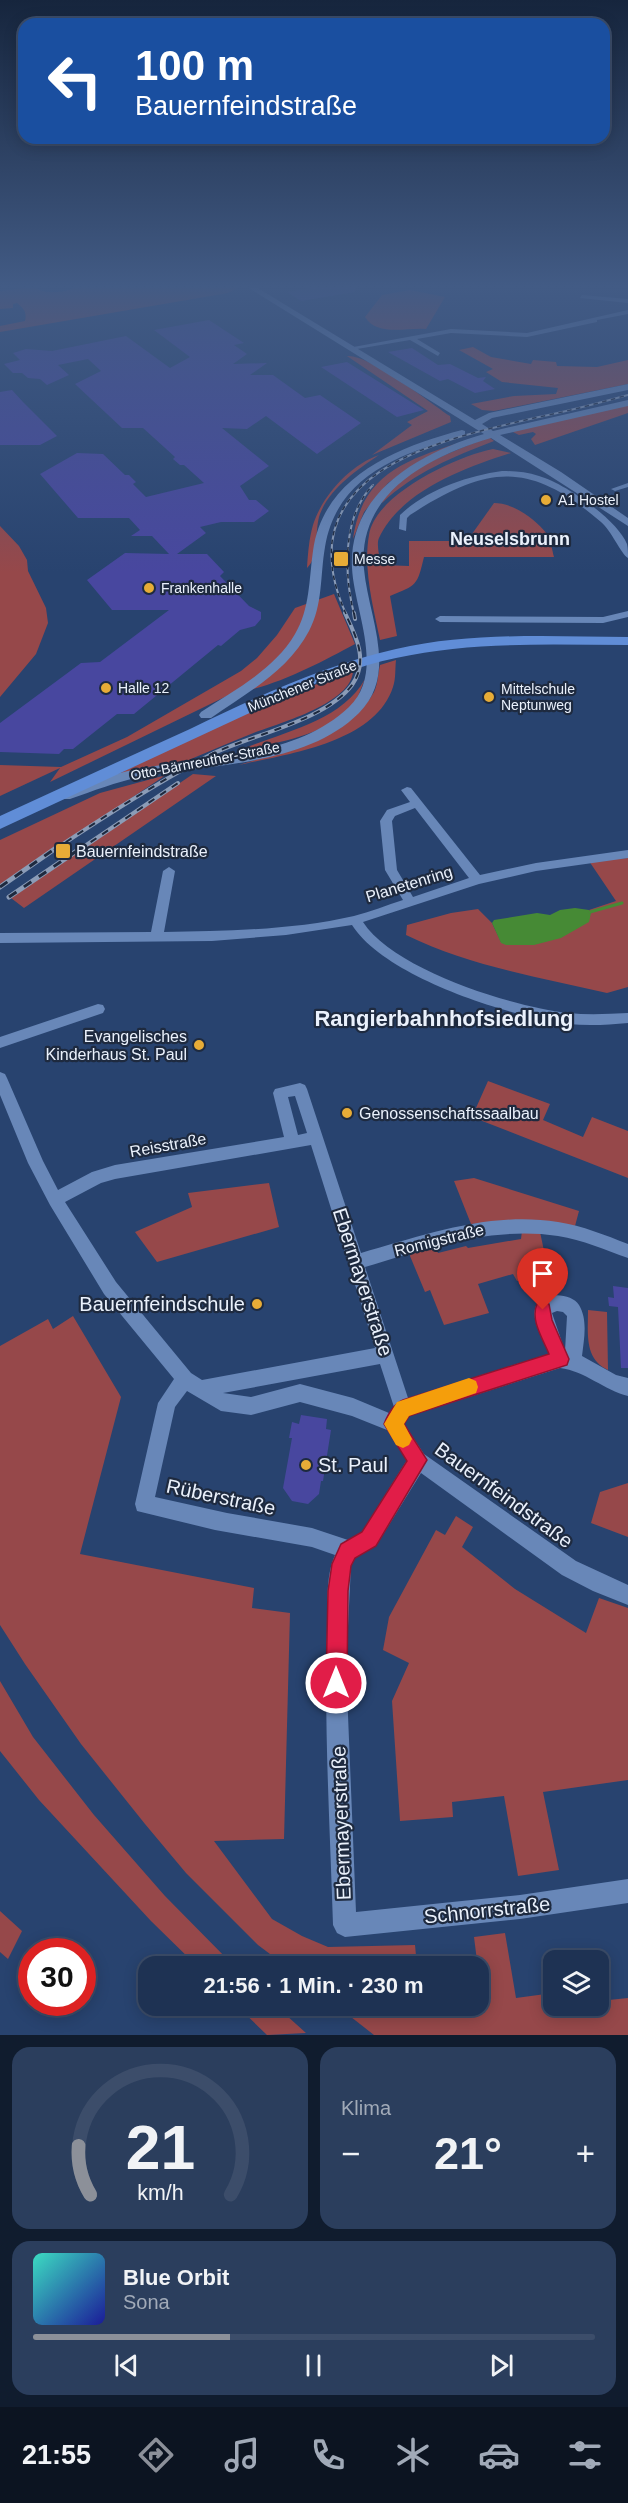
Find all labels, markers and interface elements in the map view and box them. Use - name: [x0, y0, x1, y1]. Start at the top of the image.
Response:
- icon: left: [36, 42, 114, 120]
- text: 100 m: [135, 42, 254, 89]
- text: Bauernfeindstraße: [135, 91, 357, 121]
- place label: A1 Hostel: [558, 492, 619, 508]
- marker: A1 Hostel: [539, 493, 553, 507]
- district label: Neuselsbrunn: [450, 529, 570, 549]
- marker: Messe: [332, 550, 350, 568]
- place label: Messe: [354, 551, 395, 567]
- place label: Frankenhalle: [161, 580, 242, 596]
- marker: Frankenhalle: [142, 581, 156, 595]
- street label: Münchener Straße: [245, 657, 359, 715]
- place label: Halle 12: [118, 680, 170, 696]
- marker: Halle 12: [99, 681, 113, 695]
- place label: Mittelschule Neptunweg: [501, 681, 575, 713]
- marker: Mittelschule Neptunweg: [482, 690, 496, 704]
- street label: Otto-Bärnreuther-Straße: [129, 739, 281, 783]
- marker: Bauernfeindstraße: [54, 842, 72, 860]
- place label: Bauernfeindstraße: [76, 843, 208, 860]
- street label: Planetenring: [364, 863, 454, 905]
- district label: Rangierbahnhofsiedlung: [314, 1006, 574, 1031]
- place label: Evangelisches Kinderhaus St. Paul: [46, 1028, 187, 1063]
- marker: Evangelisches Kinderhaus St. Paul: [192, 1038, 206, 1052]
- place label: Genossenschaftssaalbau: [359, 1105, 539, 1122]
- marker: Genossenschaftssaalbau: [340, 1106, 354, 1120]
- street label: Reisstraße: [128, 1130, 208, 1160]
- street label: Ebermayerstraße: [329, 1205, 397, 1359]
- street label: Romigstraße: [393, 1221, 486, 1259]
- pin: [517, 1248, 568, 1310]
- icon: arrive: [526, 1257, 559, 1290]
- place label: Bauernfeindschule: [79, 1293, 245, 1315]
- marker: Bauernfeindschule: [250, 1297, 264, 1311]
- street label: Bauernfeindstraße: [431, 1438, 577, 1552]
- place label: St. Paul: [318, 1454, 388, 1476]
- marker: St. Paul: [299, 1458, 313, 1472]
- street label: Rüberstraße: [164, 1475, 278, 1519]
- position arrow: [304, 1651, 368, 1715]
- street label: Ebermayerstraße: [327, 1745, 355, 1901]
- street label: Schnorrstraße: [423, 1892, 551, 1928]
- speed limit sign: 30: [18, 1938, 96, 2016]
- map controls: [543, 1950, 609, 2016]
- button: layers: [543, 1950, 609, 2016]
- text: 21:56 · 1 Min. · 230 m: [203, 1973, 424, 1998]
- text: Klima: [341, 2097, 391, 2119]
- text: 21: [125, 2113, 195, 2182]
- text: 21°: [434, 2128, 502, 2179]
- text: −: [341, 2135, 360, 2172]
- text: +: [576, 2135, 595, 2172]
- text: km/h: [137, 2181, 183, 2205]
- text: Blue Orbit: [123, 2265, 229, 2290]
- text: Sona: [123, 2291, 170, 2313]
- icon: previous: [110, 2349, 143, 2382]
- icon: pause: [297, 2349, 330, 2382]
- icon: next: [485, 2349, 518, 2382]
- icon: directions: [135, 2434, 177, 2476]
- icon: music: [221, 2434, 263, 2476]
- icon: phone: [307, 2434, 349, 2476]
- icon: climate: [392, 2434, 434, 2476]
- icon: car: [478, 2434, 520, 2476]
- icon: filters: [564, 2434, 606, 2476]
- text: 21:55: [22, 2440, 91, 2470]

